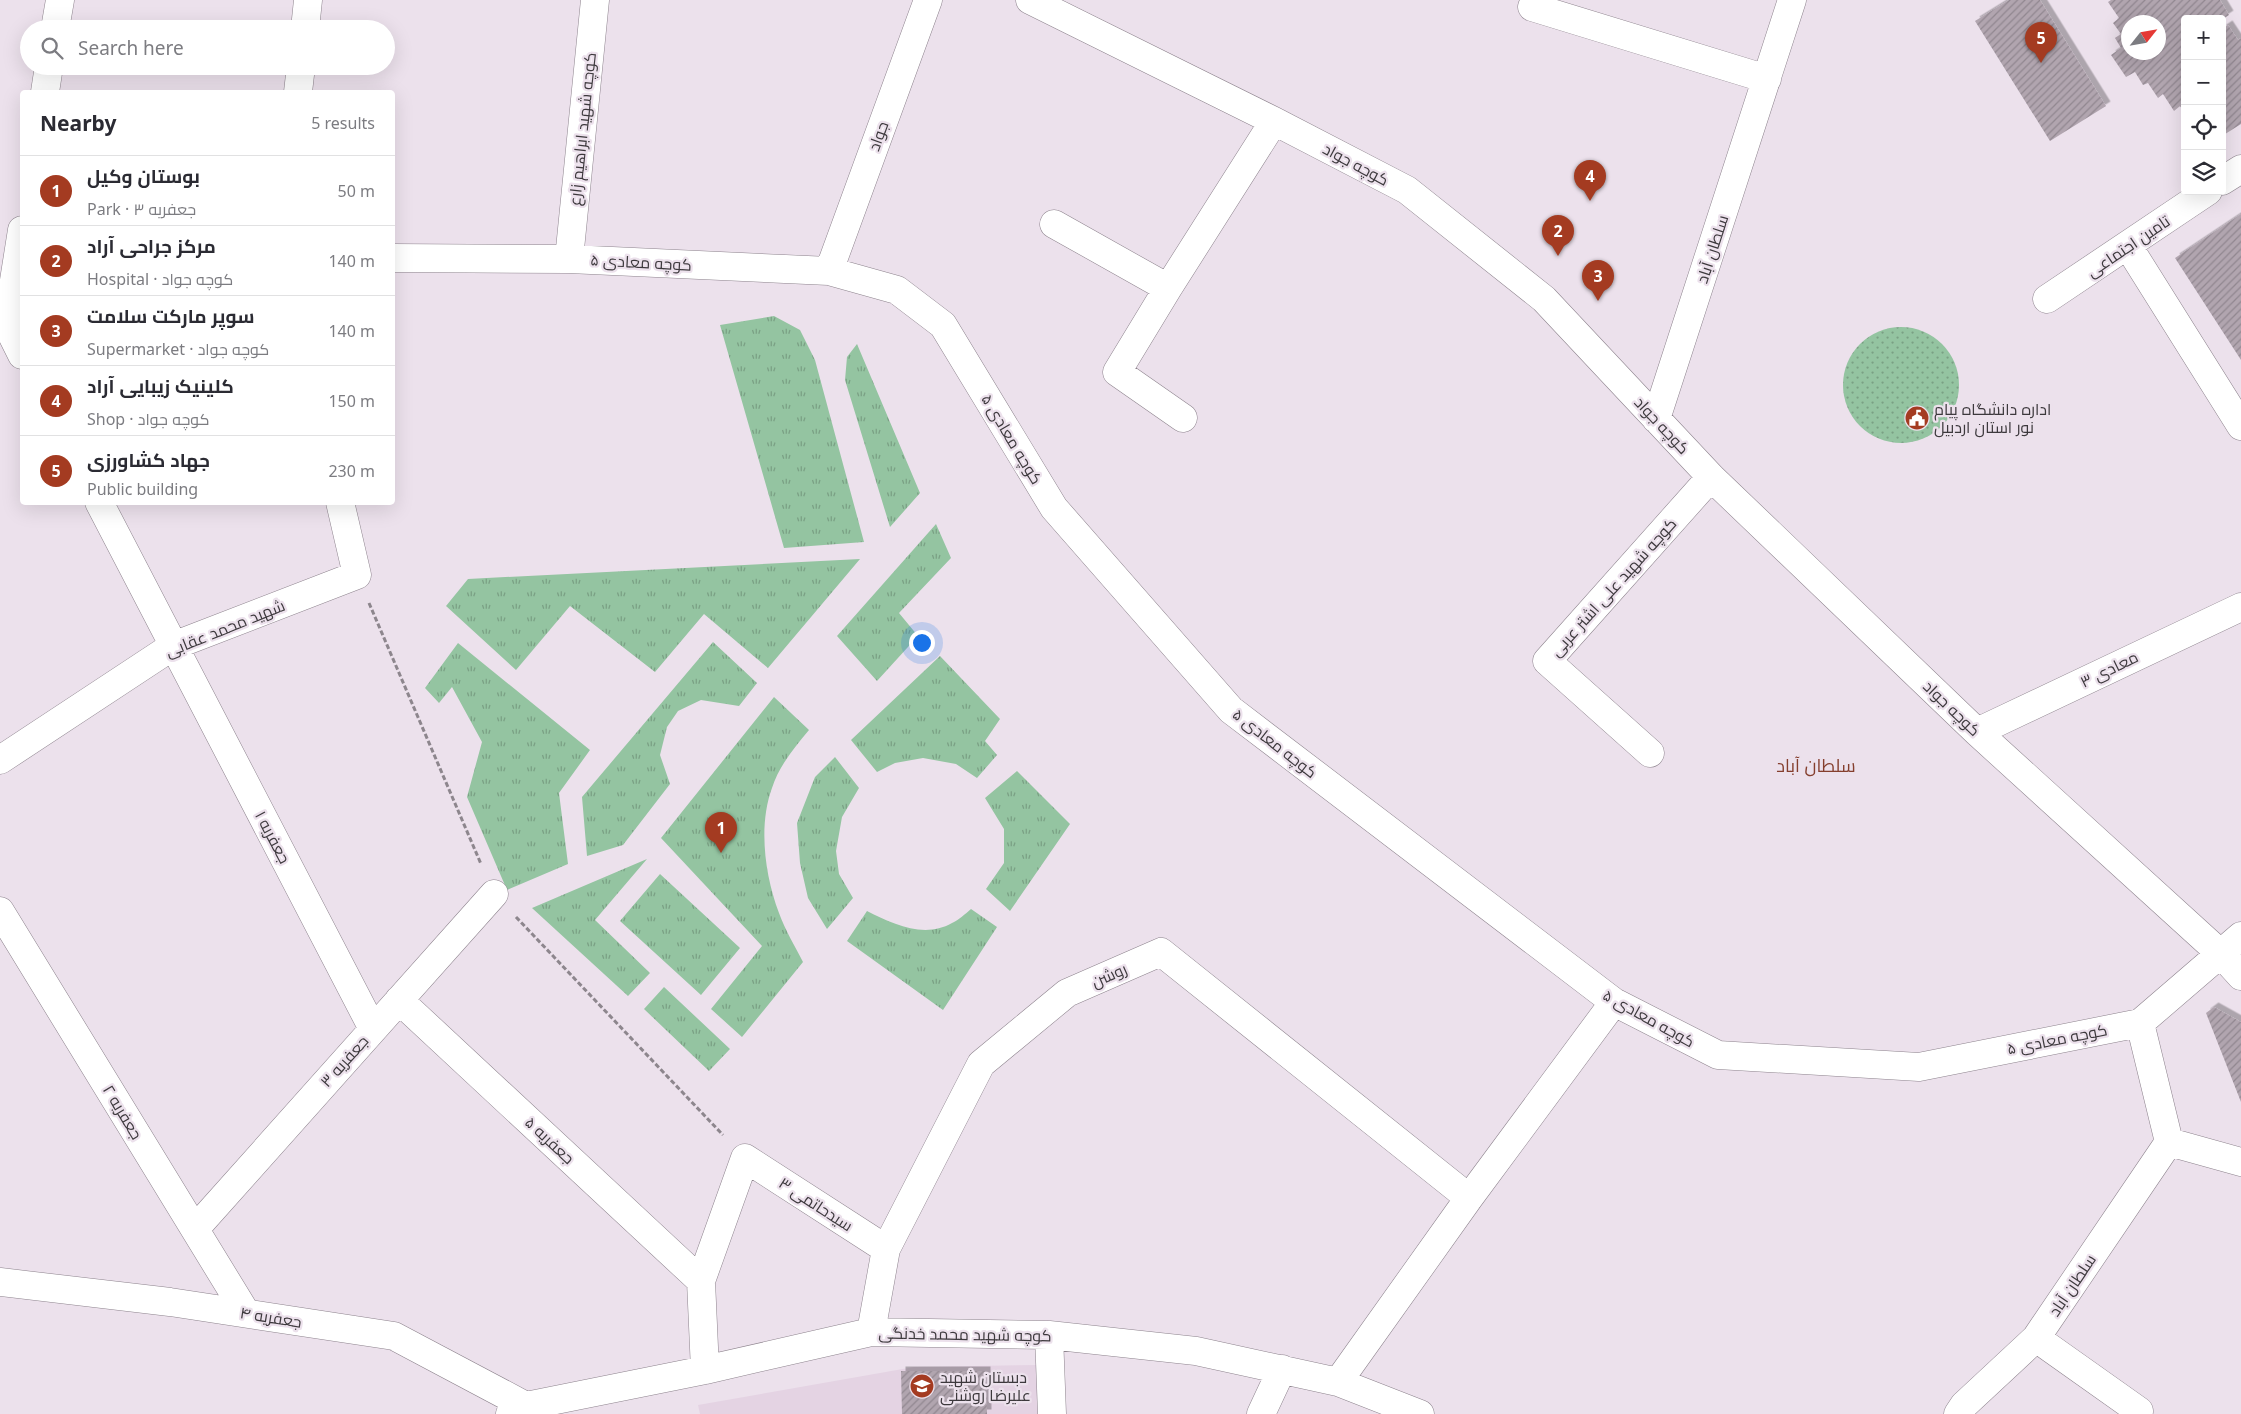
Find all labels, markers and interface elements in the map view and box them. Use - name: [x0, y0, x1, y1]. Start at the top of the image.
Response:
- north arrow: [2121, 15, 2166, 60]
- map controls: [2181, 15, 2226, 195]
- button: +: [2181, 15, 2226, 60]
- search box: [20, 20, 395, 75]
- pin: 5: [2025, 22, 2057, 63]
- icon: search: [38, 34, 66, 62]
- text: Search here: [78, 35, 184, 61]
- street label: کوچه شهید ابراهیم زارع: [563, 51, 602, 207]
- button: −: [2181, 60, 2226, 105]
- button: locate: [2181, 105, 2226, 150]
- text: Nearby: [40, 109, 116, 137]
- text: 5 results: [311, 112, 375, 134]
- street label: جواد: [863, 118, 893, 154]
- street label: کوچه جواد: [1319, 137, 1393, 191]
- button: layers: [2181, 150, 2226, 195]
- pin: 4: [1574, 160, 1606, 201]
- text: بوستان وکیل: [87, 163, 200, 189]
- text: 1: [51, 180, 61, 202]
- text: 50 m: [338, 180, 375, 202]
- text: Park · جعفریه ۳: [87, 198, 196, 220]
- street label: تامین اجتماعی: [2082, 210, 2175, 282]
- street label: سلطان آباد: [1691, 212, 1733, 286]
- pin: 2: [1542, 215, 1574, 256]
- text: مرکز جراحی آراد: [87, 233, 216, 259]
- street label: کوچه معادی ۵: [590, 248, 692, 277]
- text: 2: [51, 250, 61, 272]
- text: 140 m: [328, 250, 375, 272]
- pin: 3: [1582, 260, 1614, 301]
- text: Hospital · کوچه جواد: [87, 268, 233, 290]
- text: سوپر مارکت سلامت: [87, 303, 254, 329]
- text: 3: [51, 320, 61, 342]
- text: 140 m: [328, 320, 375, 342]
- text: Supermarket · کوچه جواد: [87, 338, 269, 360]
- text: کلینیک زیبایی آراد: [87, 373, 234, 399]
- text: 4: [51, 390, 61, 412]
- text: 150 m: [328, 390, 375, 412]
- street label: کوچه معادی ۵: [976, 390, 1048, 489]
- street label: کوچه جواد: [1629, 391, 1694, 459]
- place label: اداره دانشگاه پیام نور استان اردبیل: [1934, 398, 2051, 438]
- public building icon: اداره دانشگاه پیام نور استان اردبیل: [1904, 405, 1930, 431]
- text: Shop · کوچه جواد: [87, 408, 210, 430]
- text: جهاد کشاورزی: [87, 447, 210, 473]
- text: 5: [51, 460, 61, 482]
- text: 230 m: [328, 460, 375, 482]
- text: Public building: [87, 478, 198, 500]
- street label: کوچه شهید علی اشتر عربی: [1545, 513, 1682, 662]
- street label: شهید محمد عقابی: [162, 594, 288, 662]
- your location: [909, 630, 935, 656]
- street label: معادی ۳: [2076, 645, 2142, 693]
- street label: کوچه جواد: [1918, 675, 1985, 742]
- street label: کوچه معادی ۵: [1228, 703, 1322, 784]
- district label: سلطان آباد: [1776, 753, 1856, 777]
- street label: جعفریه ۱: [250, 807, 296, 867]
- pin: 1: [705, 812, 737, 853]
- street label: روشن: [1088, 957, 1130, 993]
- street label: کوچه معادی ۵: [1599, 984, 1699, 1053]
- street label: کوچه معادی ۵: [2005, 1019, 2109, 1060]
- street label: جعفریه ۳: [315, 1030, 373, 1092]
- street label: جعفریه ۲: [98, 1081, 148, 1143]
- street label: جعفریه ۵: [520, 1111, 580, 1169]
- street label: سیدحاتمی ۳: [775, 1172, 857, 1236]
- street label: سلطان آباد: [2043, 1250, 2101, 1320]
- street label: جعفریه ۴: [238, 1301, 304, 1333]
- street label: کوچه شهید محمد خدنگی: [878, 1321, 1052, 1348]
- place label: دبستان شهید علیرضا روشنی: [940, 1366, 1031, 1406]
- school or university icon: دبستان شهید علیرضا روشنی: [909, 1373, 935, 1399]

